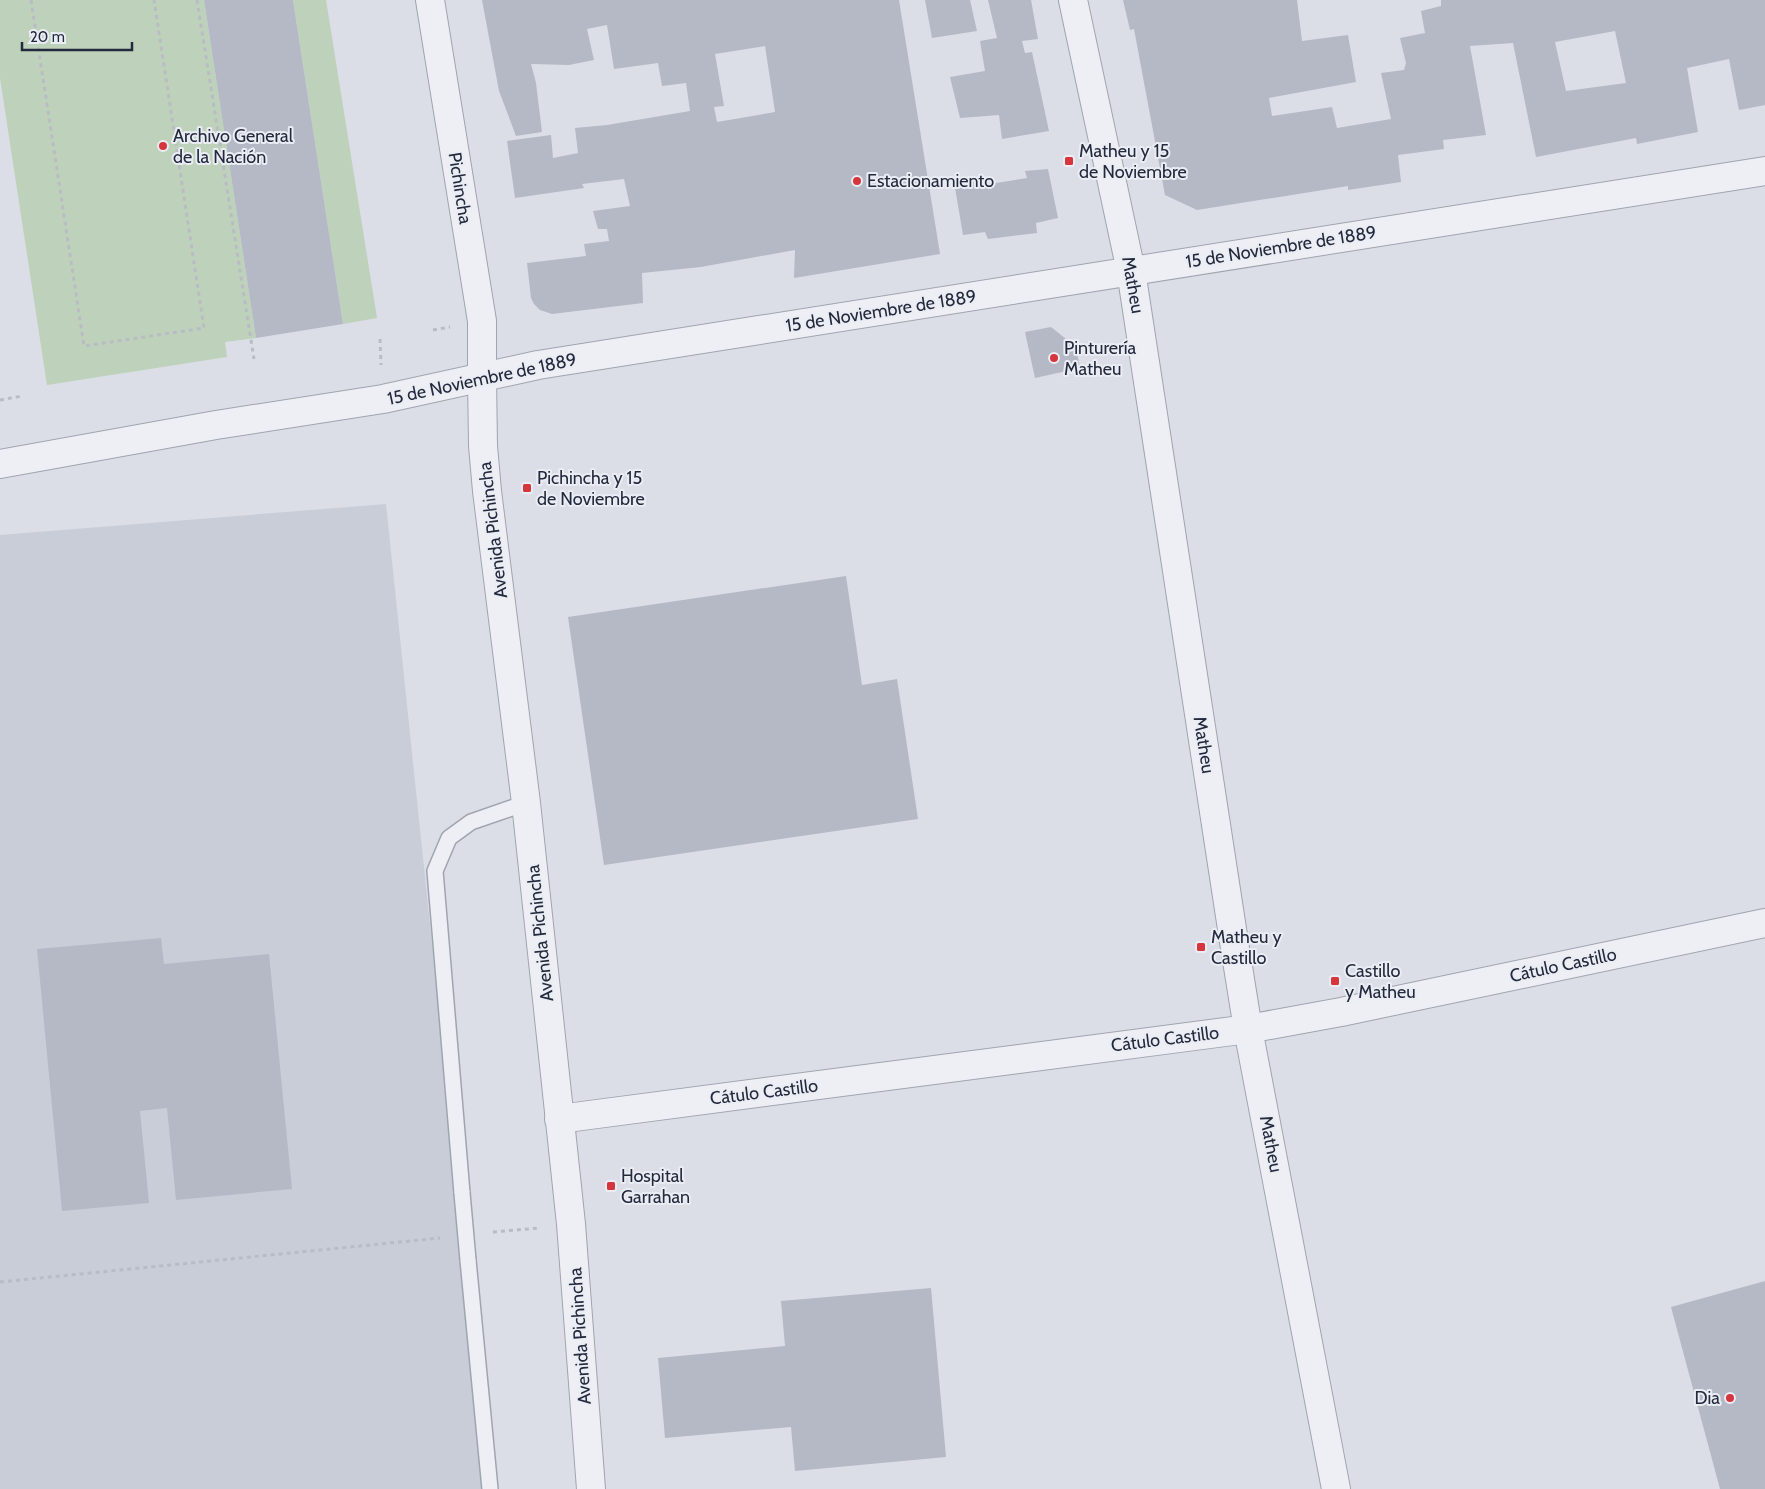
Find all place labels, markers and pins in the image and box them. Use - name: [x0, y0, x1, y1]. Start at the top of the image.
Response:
- place label: Archivo General de la Nación: [173, 125, 294, 168]
- marker: Archivo General de la Nación: [157, 140, 169, 152]
- place label: Matheu y 15 de Noviembre: [1079, 140, 1187, 183]
- marker: Matheu y 15 de Noviembre: [1063, 155, 1075, 167]
- place label: Estacionamiento: [867, 170, 994, 192]
- marker: Estacionamiento: [851, 175, 863, 187]
- place label: Pinturería Matheu: [1064, 337, 1137, 380]
- marker: Pinturería Matheu: [1048, 352, 1060, 364]
- place label: Pichincha y 15 de Noviembre: [537, 467, 645, 510]
- marker: Pichincha y 15 de Noviembre: [521, 482, 533, 494]
- place label: Matheu y Castillo: [1211, 926, 1282, 969]
- marker: Matheu y Castillo: [1195, 941, 1207, 953]
- place label: Castillo y Matheu: [1345, 960, 1416, 1003]
- marker: Castillo y Matheu: [1329, 975, 1341, 987]
- place label: Hospital Garrahan: [621, 1165, 690, 1208]
- marker: Hospital Garrahan: [605, 1180, 617, 1192]
- place label: Dia: [1695, 1387, 1720, 1409]
- marker: Dia: [1724, 1392, 1736, 1404]

